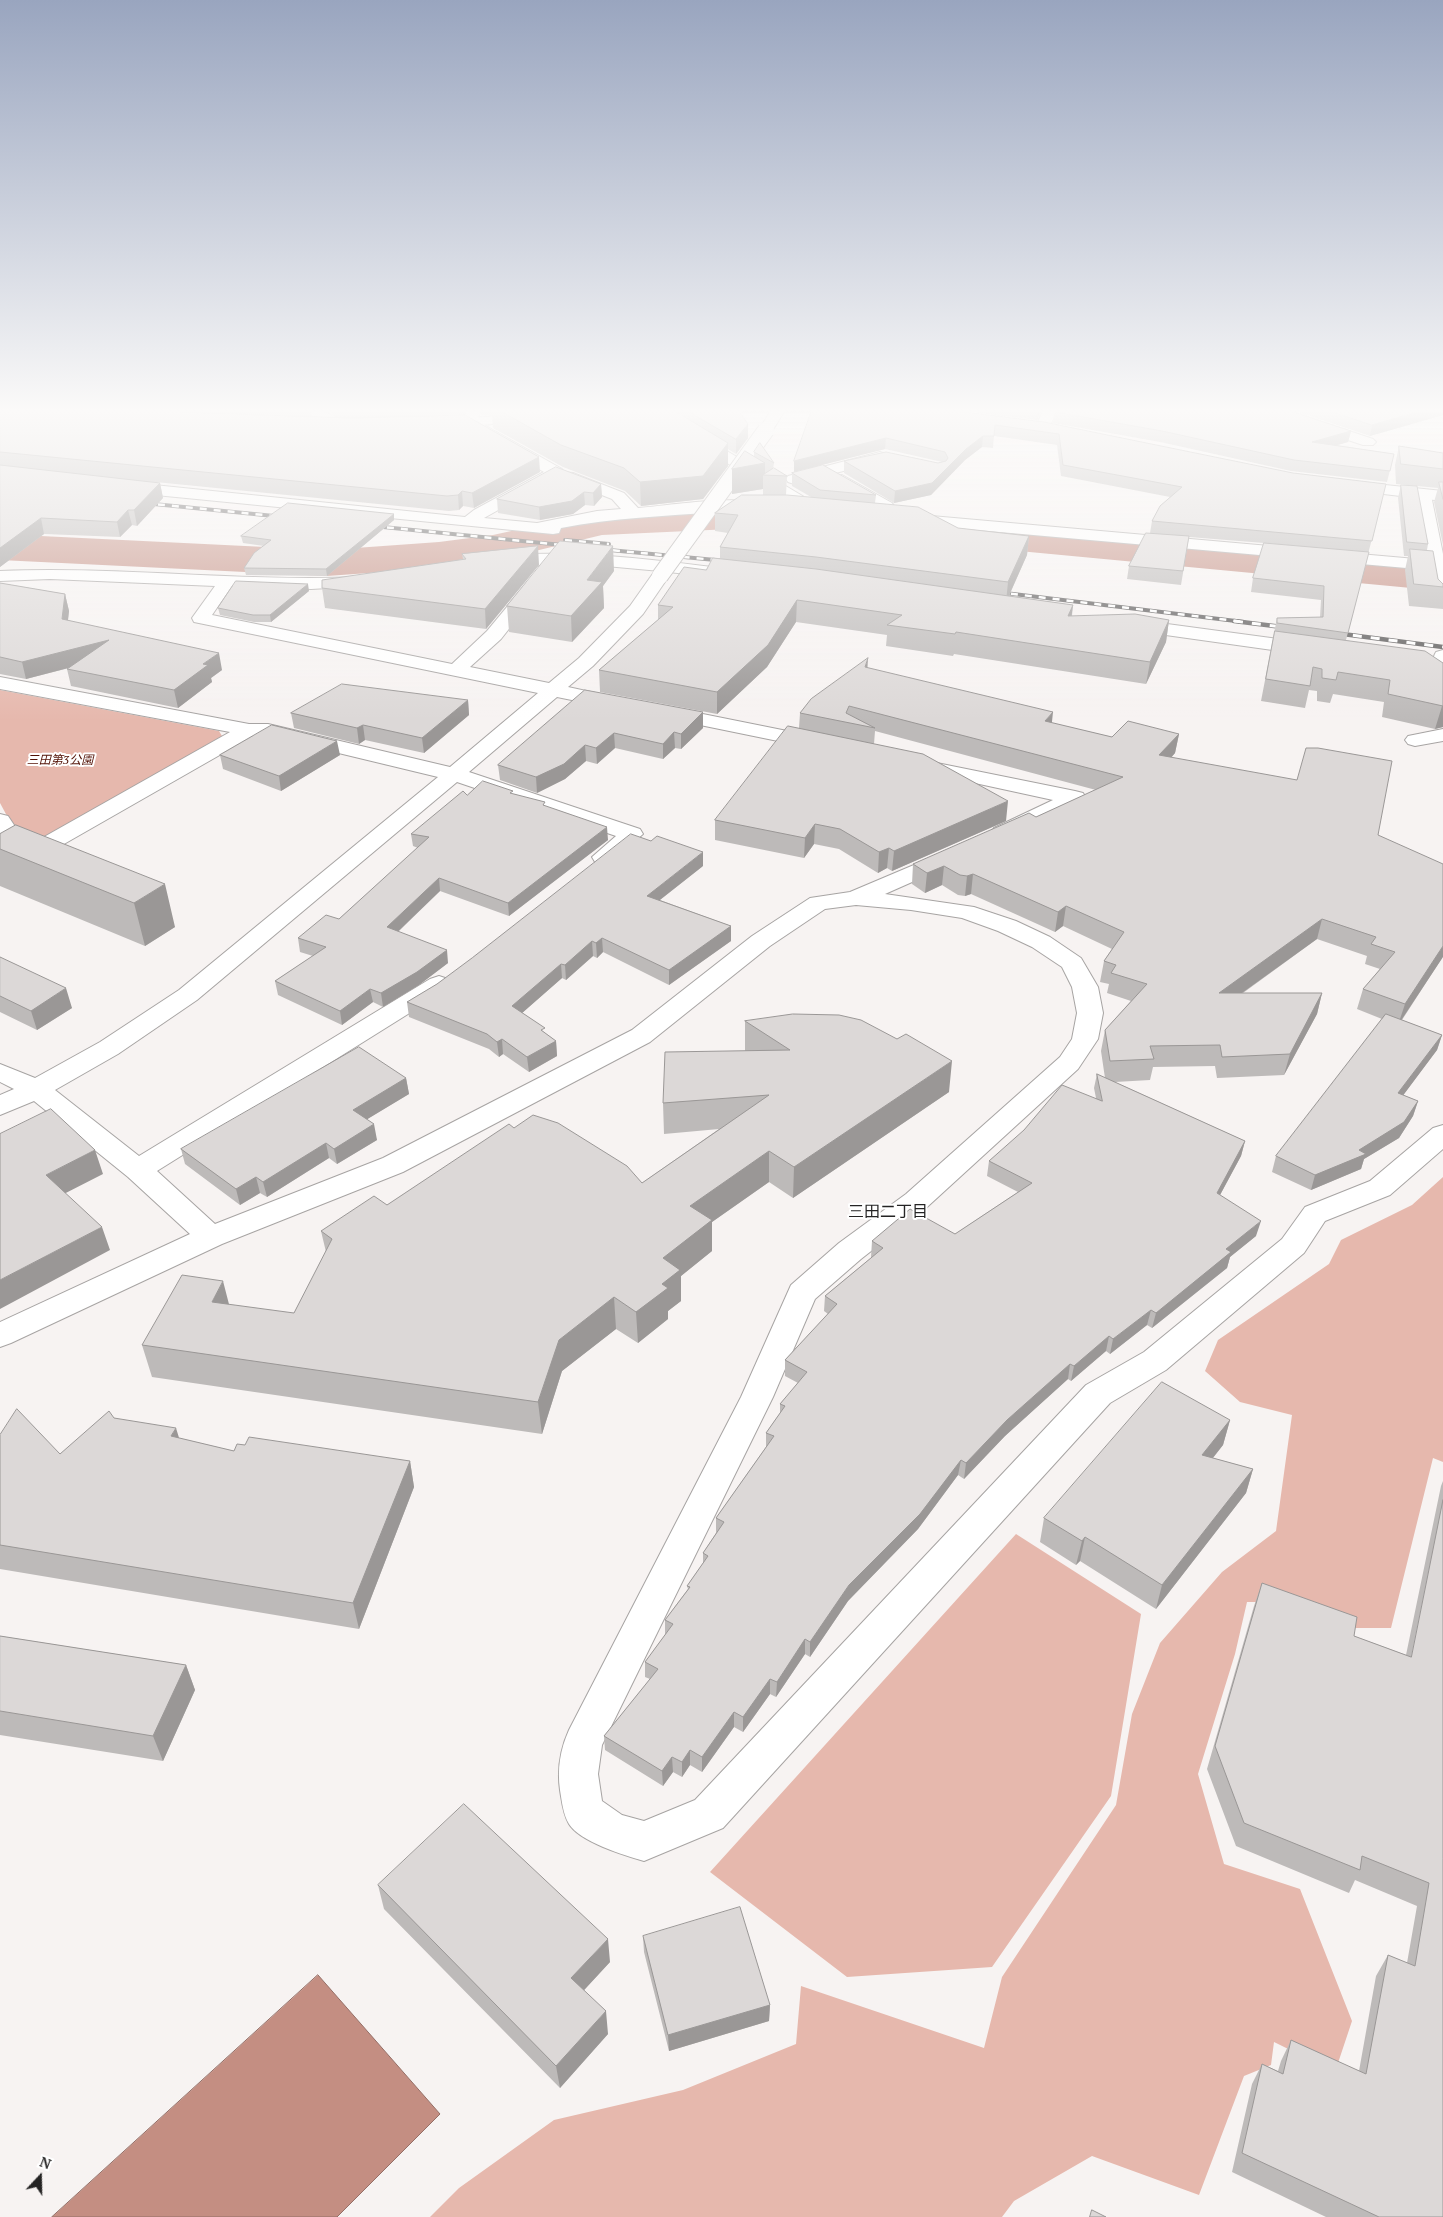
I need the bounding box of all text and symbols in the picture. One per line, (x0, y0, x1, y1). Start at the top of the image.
park label: 三田第3公園 (27, 754, 93, 768)
district label: 三田二丁目 (848, 1202, 928, 1222)
north arrow (15, 2152, 65, 2202)
text: N (37, 2152, 54, 2173)

